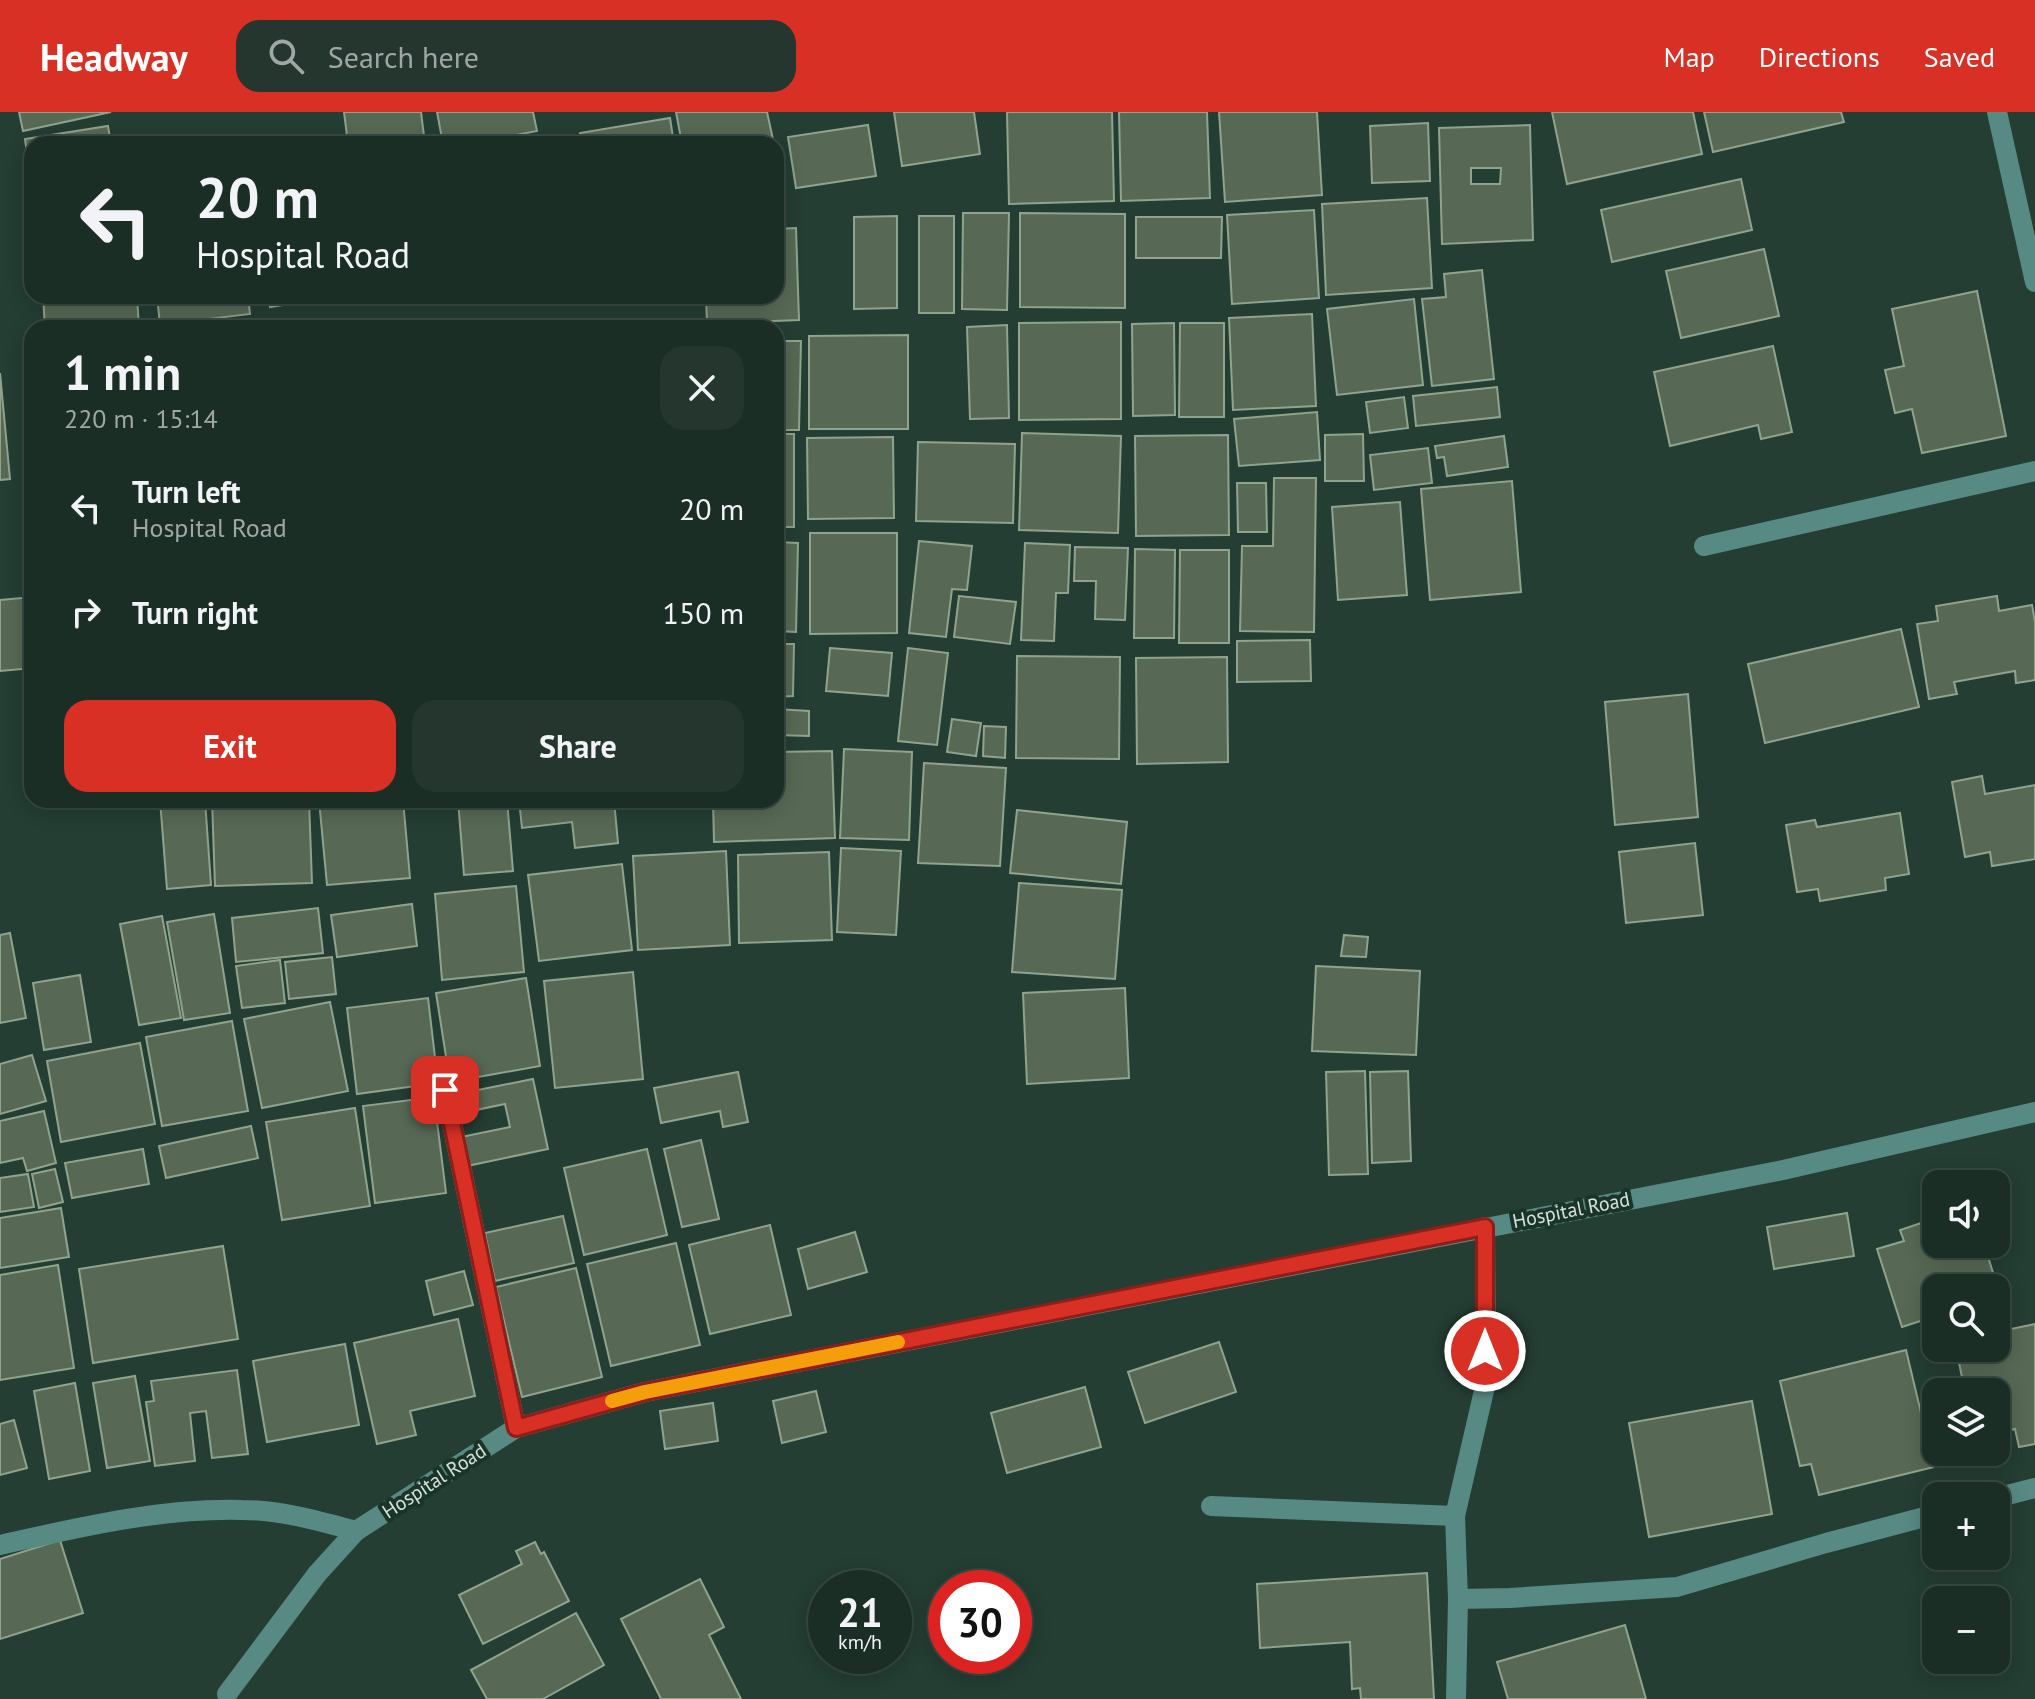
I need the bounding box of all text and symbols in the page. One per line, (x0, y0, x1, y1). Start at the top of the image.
search box (236, 20, 796, 92)
text: Headway (40, 32, 188, 81)
icon: search (264, 34, 308, 78)
text: Search here (328, 37, 479, 76)
text: Map (1664, 38, 1715, 75)
text: Directions (1759, 38, 1880, 75)
text: Saved (1924, 38, 1995, 75)
text: 20 m (196, 161, 319, 233)
icon: left (64, 168, 168, 272)
text: Hospital Road (196, 231, 410, 278)
text: 1 min (64, 341, 181, 403)
button: close (660, 346, 744, 430)
text: 220 m · 15:14 (64, 402, 218, 435)
text: Turn left (132, 472, 240, 511)
icon: left (64, 486, 108, 530)
text: 20 m (679, 489, 744, 528)
text: Hospital Road (132, 511, 287, 544)
icon: right (64, 590, 108, 634)
text: Turn right (132, 593, 258, 632)
text: 150 m (663, 593, 744, 632)
button: Exit (64, 700, 396, 792)
button: Share (412, 700, 744, 792)
pin (411, 1056, 479, 1124)
icon: arrive (423, 1068, 467, 1112)
map controls (1922, 1170, 2010, 1674)
button: sound (1922, 1170, 2010, 1258)
street label: Hospital Road (1510, 1186, 1632, 1234)
button: search (1922, 1274, 2010, 1362)
position arrow (1443, 1309, 1527, 1393)
button: layers (1922, 1378, 2010, 1466)
street label: Hospital Road (377, 1438, 491, 1524)
button: + (1922, 1482, 2010, 1570)
speed limit sign: 30 (928, 1570, 1032, 1674)
text: 21 (837, 1586, 883, 1638)
button: − (1922, 1586, 2010, 1674)
text: km/h (838, 1629, 882, 1655)

